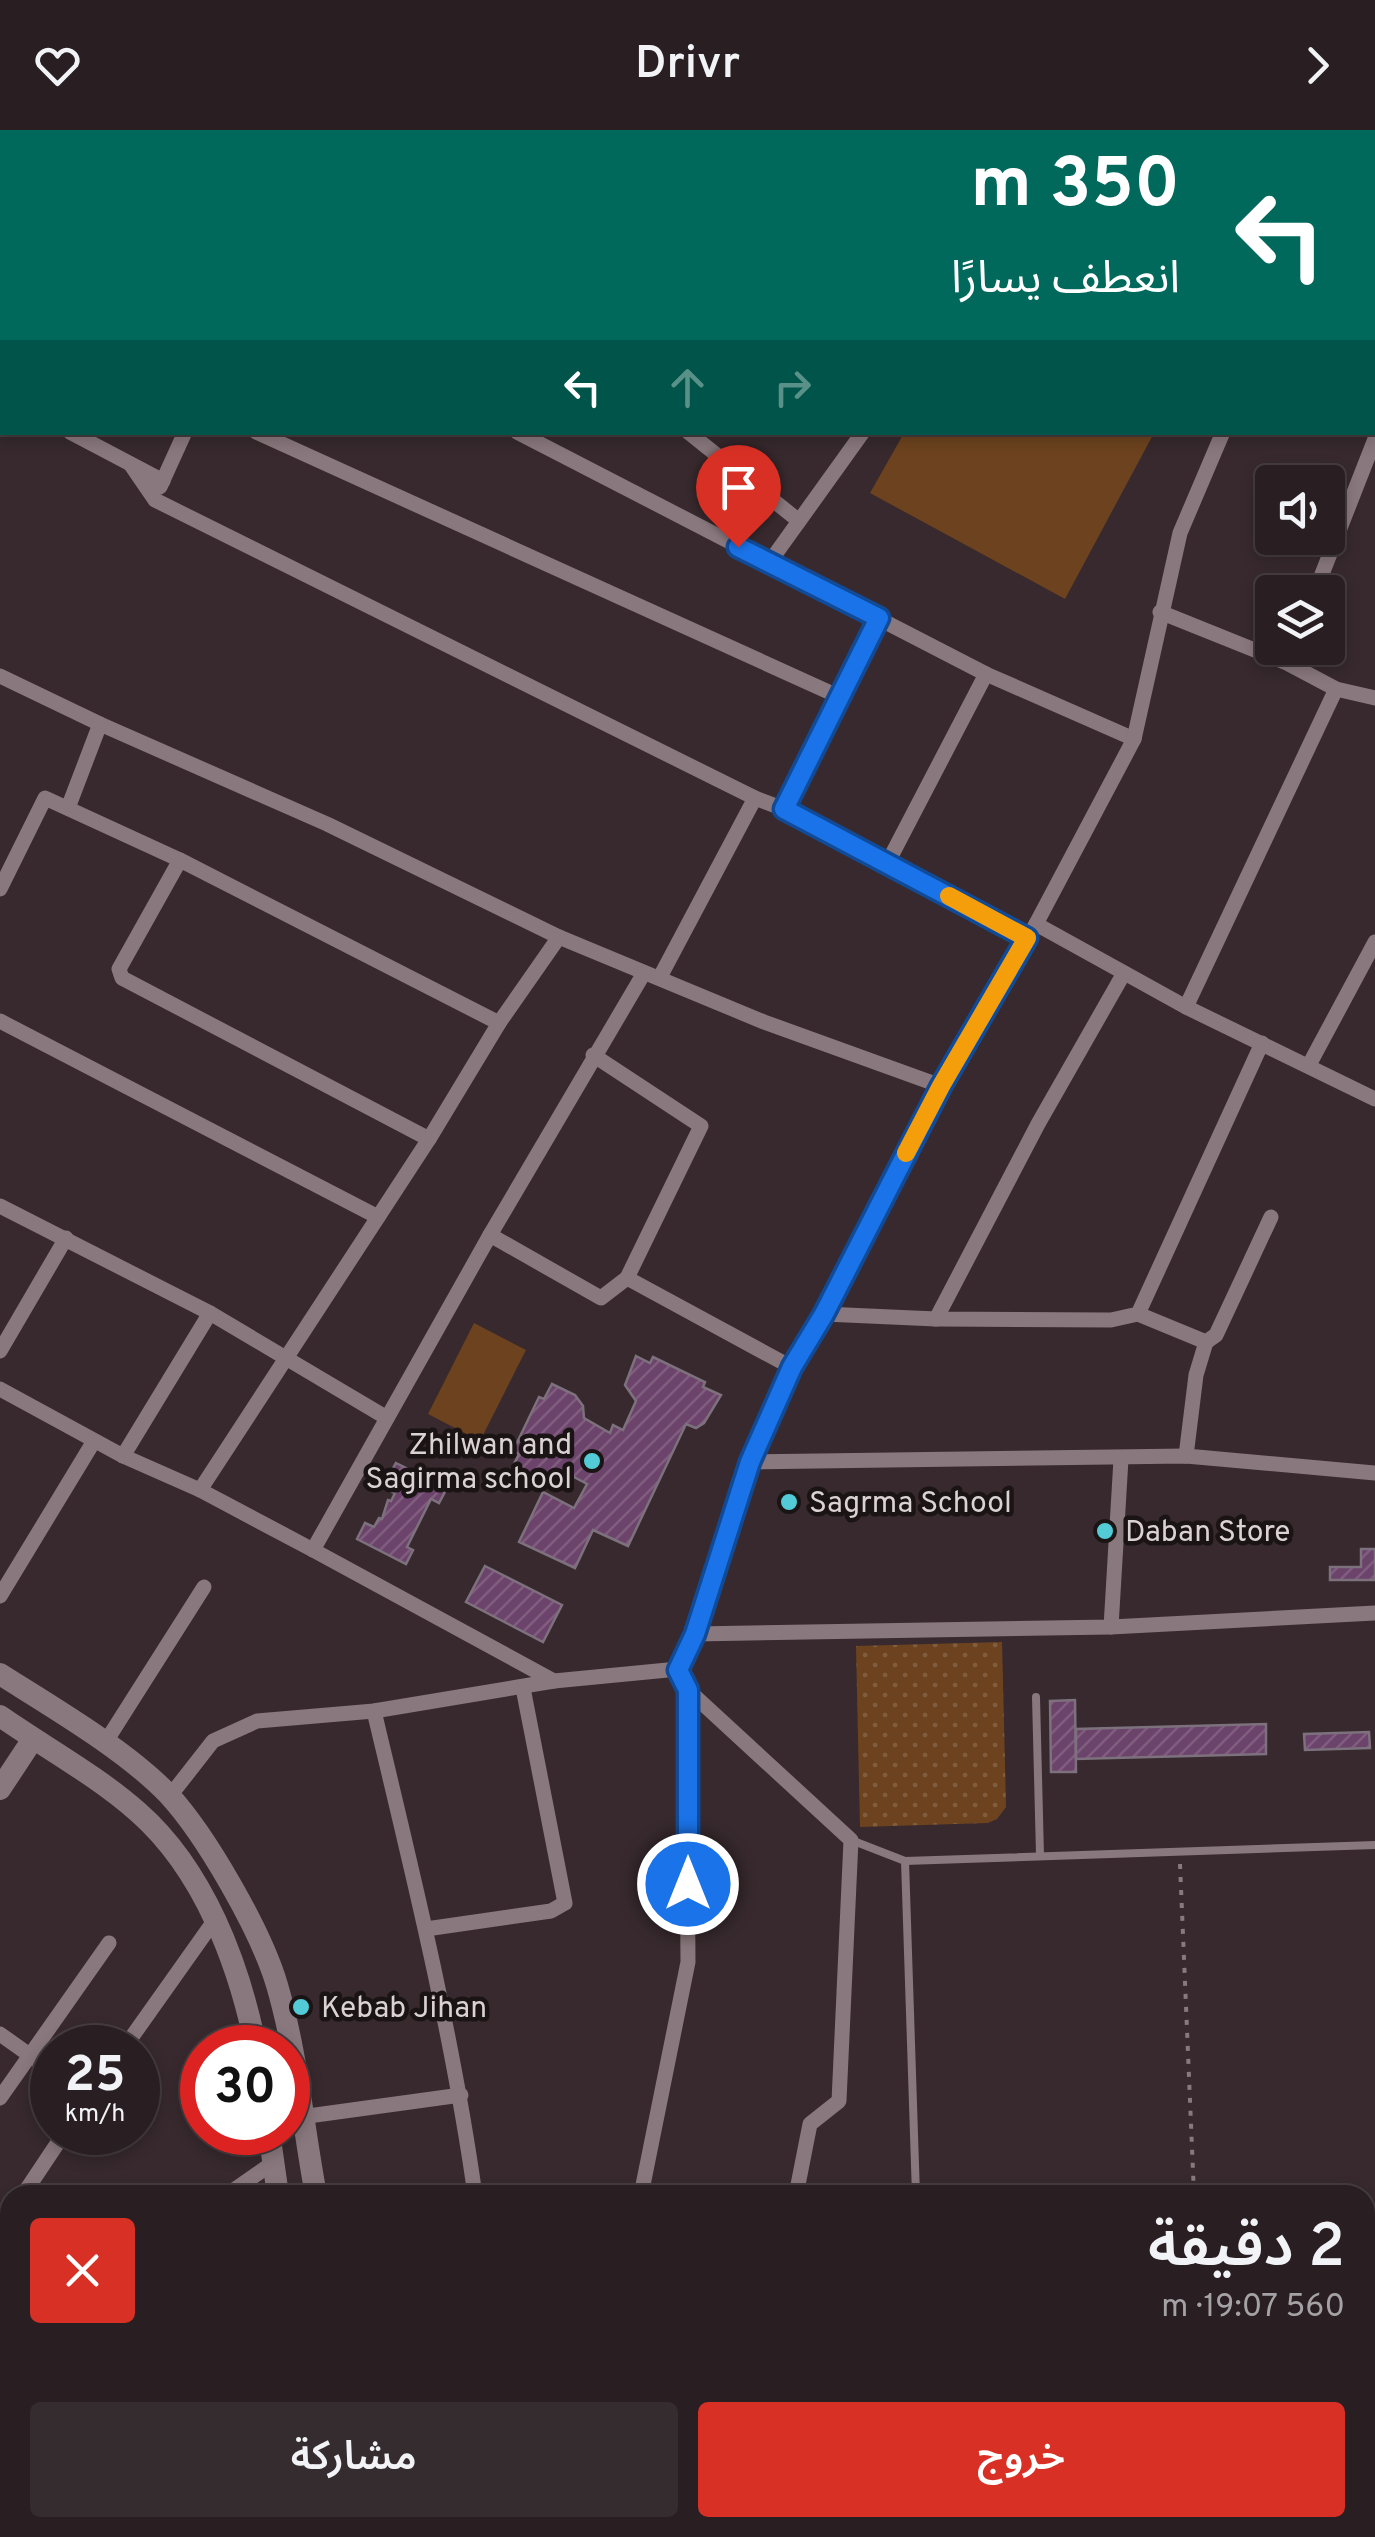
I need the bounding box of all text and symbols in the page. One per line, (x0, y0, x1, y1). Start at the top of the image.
text: Drivr (635, 37, 740, 94)
icon: heart (30, 38, 85, 93)
icon: forward (1290, 38, 1345, 93)
text: 350 m (971, 143, 1180, 232)
icon: left (1215, 170, 1345, 300)
text: انعطف يسارًا (951, 252, 1180, 309)
icon: left (555, 360, 610, 415)
icon: ahead (660, 360, 715, 415)
icon: right (765, 360, 820, 415)
pin (696, 445, 781, 548)
icon: arrive (711, 460, 766, 515)
map controls (1255, 465, 1345, 665)
button: sound (1255, 465, 1345, 555)
button: layers (1255, 575, 1345, 665)
place label: Zhilwan and Sagirma school (365, 1428, 572, 1499)
marker: Zhilwan and Sagirma school (581, 1450, 603, 1472)
place label: Sagrma School (809, 1486, 1012, 1523)
marker: Sagrma School (778, 1491, 800, 1513)
place label: Daban Store (1125, 1515, 1290, 1552)
marker: Daban Store (1094, 1520, 1116, 1542)
position arrow (636, 1832, 740, 1936)
place label: Kebab Jihan (321, 1991, 487, 2028)
marker: Kebab Jihan (290, 1996, 312, 2018)
speed limit sign: 30 (180, 2025, 310, 2155)
text: 25 (64, 2046, 126, 2109)
text: km/h (65, 2099, 125, 2131)
text: 2 دقيقة (1148, 2212, 1345, 2288)
button: close (30, 2218, 135, 2323)
text: 560 m · 19:07 (1161, 2288, 1345, 2328)
button: مشاركة (30, 2402, 678, 2517)
button: خروج (698, 2402, 1345, 2517)

